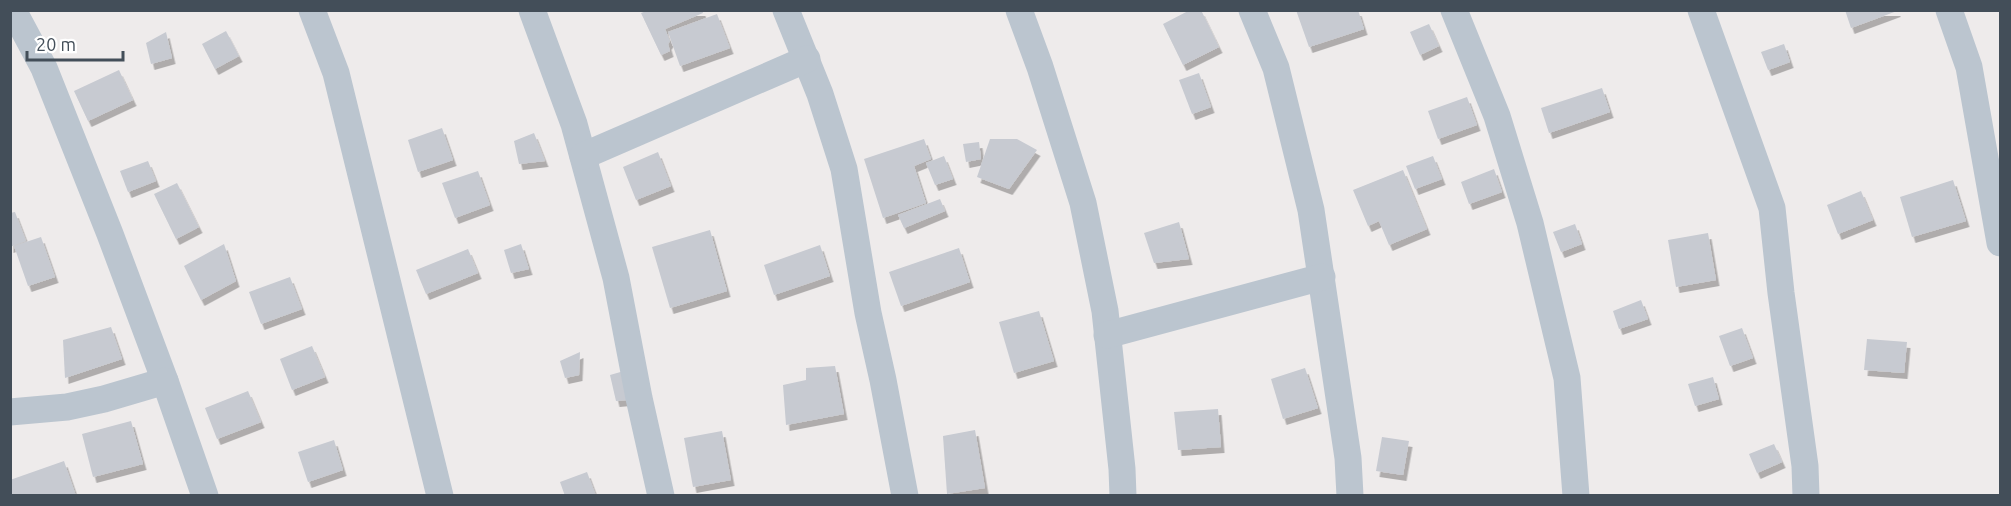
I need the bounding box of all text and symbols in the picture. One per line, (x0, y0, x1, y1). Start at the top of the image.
scale bar (27, 24, 123, 62)
text: 20 m (36, 34, 76, 54)

